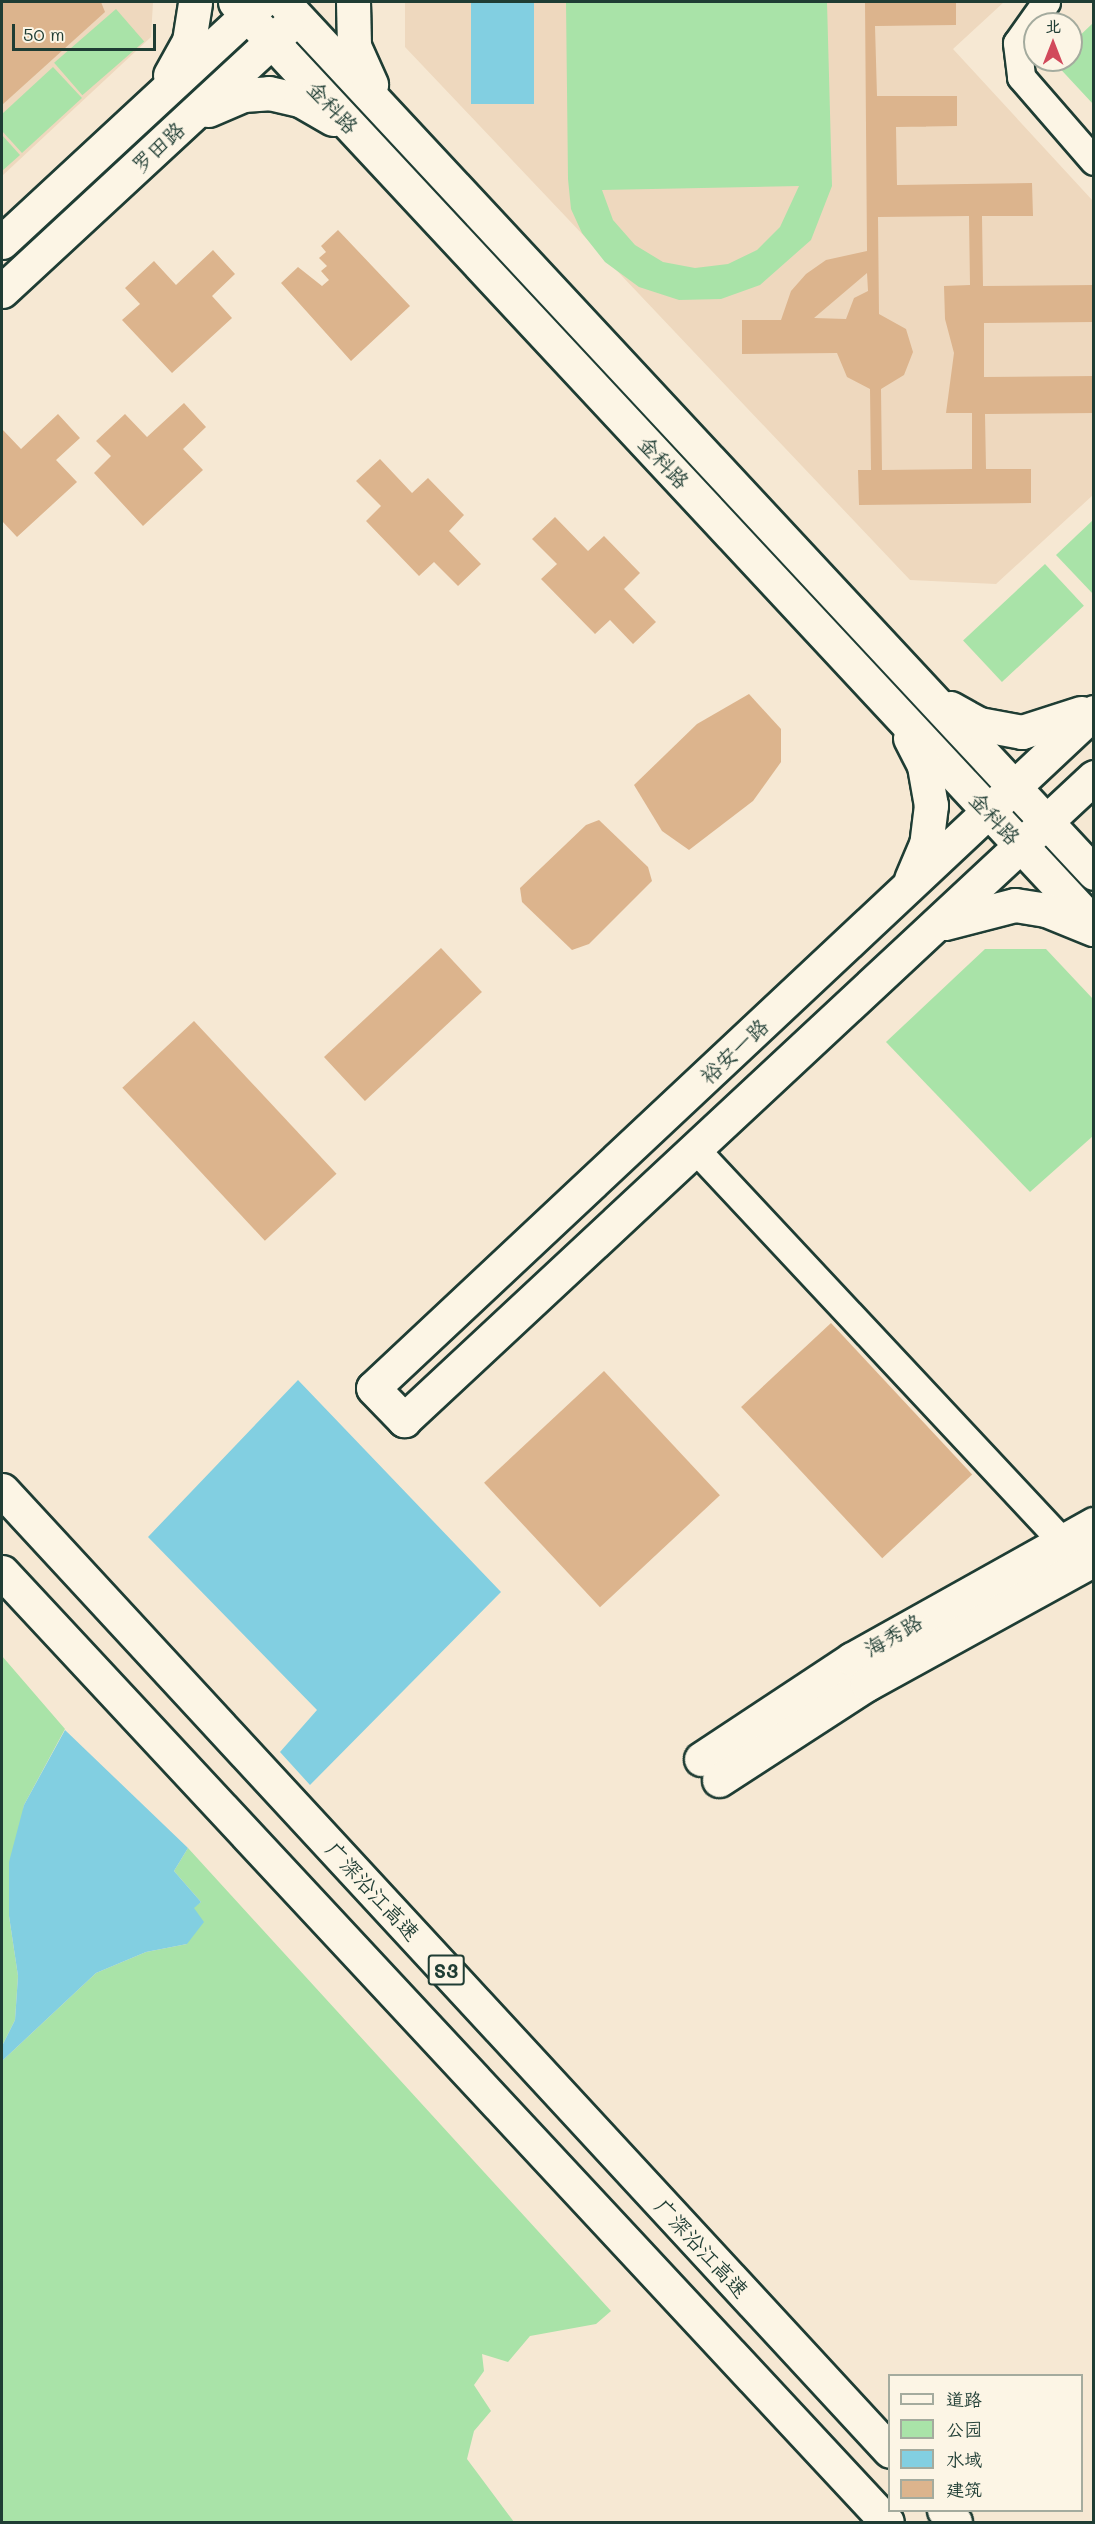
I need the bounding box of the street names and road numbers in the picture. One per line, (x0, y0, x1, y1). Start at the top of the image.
street label: 金科路 (302, 75, 364, 139)
street label: 罗田路 (126, 116, 190, 178)
street label: 金科路 (633, 430, 695, 494)
street label: 金科路 (964, 786, 1026, 850)
street label: 裕安一路 (695, 1013, 773, 1089)
street label: 海秀路 (859, 1608, 927, 1662)
street label: 广深沿江高速 (321, 1836, 425, 1946)
road number: S3 (426, 1953, 466, 1987)
street label: 广深沿江高速 (650, 2193, 754, 2303)

